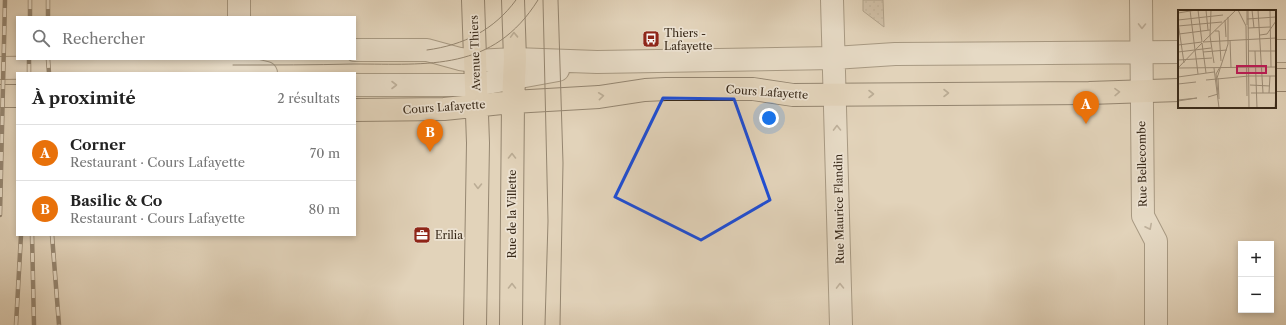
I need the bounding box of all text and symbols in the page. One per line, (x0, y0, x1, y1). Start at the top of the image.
inset map (1178, 10, 1276, 108)
street label: Avenue Thiers (467, 15, 483, 92)
search box (16, 16, 356, 60)
one-way arrow (1138, 23, 1146, 29)
place label: Thiers - Lafayette (664, 26, 712, 53)
icon: search (30, 27, 52, 49)
text: Rechercher (62, 29, 145, 48)
bus stop icon: Thiers - Lafayette (641, 29, 661, 49)
one-way arrow (509, 32, 518, 38)
one-way arrow (391, 81, 397, 89)
street label: Cours Lafayette (725, 82, 809, 102)
text: À proximité (32, 88, 136, 108)
one-way arrow (1114, 88, 1120, 96)
one-way arrow (943, 89, 949, 97)
text: 2 résultats (277, 90, 340, 106)
one-way arrow (868, 90, 874, 98)
pin: A (1073, 91, 1099, 124)
one-way arrow (598, 92, 604, 101)
street label: Cours Lafayette (402, 97, 486, 117)
your location (759, 108, 779, 128)
pin: B (417, 119, 443, 152)
street label: Rue Bellecombe (1134, 121, 1150, 207)
one-way arrow (833, 125, 841, 131)
text: Corner (70, 135, 126, 154)
text: A (40, 145, 50, 161)
text: 70 m (310, 145, 340, 161)
one-way arrow (508, 153, 516, 159)
text: Restaurant · Cours Lafayette (70, 154, 245, 170)
street label: Rue Maurice Flandin (831, 154, 847, 264)
street label: Rue de la Villette (505, 169, 519, 259)
one-way arrow (473, 183, 482, 189)
text: Basilic & Co (70, 191, 162, 210)
text: B (40, 201, 50, 217)
text: 80 m (308, 201, 340, 217)
text: Restaurant · Cours Lafayette (70, 210, 245, 226)
one-way arrow (1144, 223, 1152, 231)
office icon: Erilia (412, 225, 432, 245)
place label: Erilia (435, 228, 463, 242)
map controls (1238, 241, 1274, 313)
button: + (1238, 241, 1274, 277)
button: − (1238, 277, 1274, 313)
one-way arrow (508, 283, 516, 289)
one-way arrow (836, 283, 844, 289)

